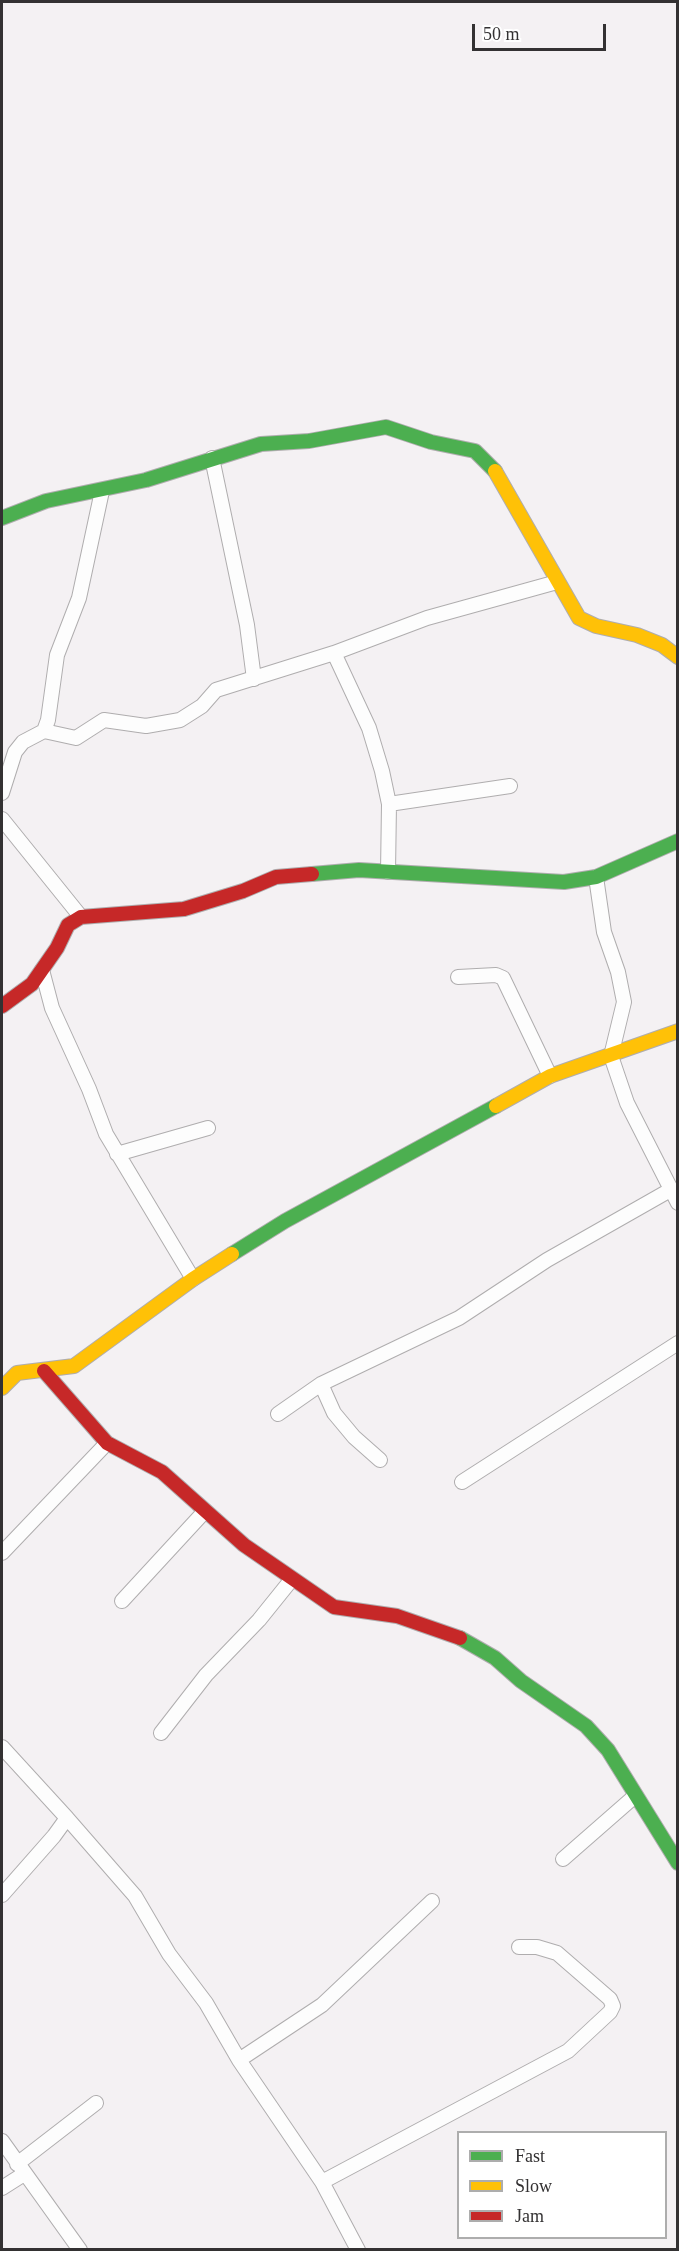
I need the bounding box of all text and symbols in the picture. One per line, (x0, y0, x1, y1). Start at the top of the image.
scale bar (475, 12, 608, 50)
text: 50 m (483, 24, 520, 44)
legend (457, 2131, 667, 2239)
text: Fast (515, 2146, 545, 2166)
text: Slow (515, 2176, 552, 2196)
text: Jam (515, 2206, 544, 2226)

